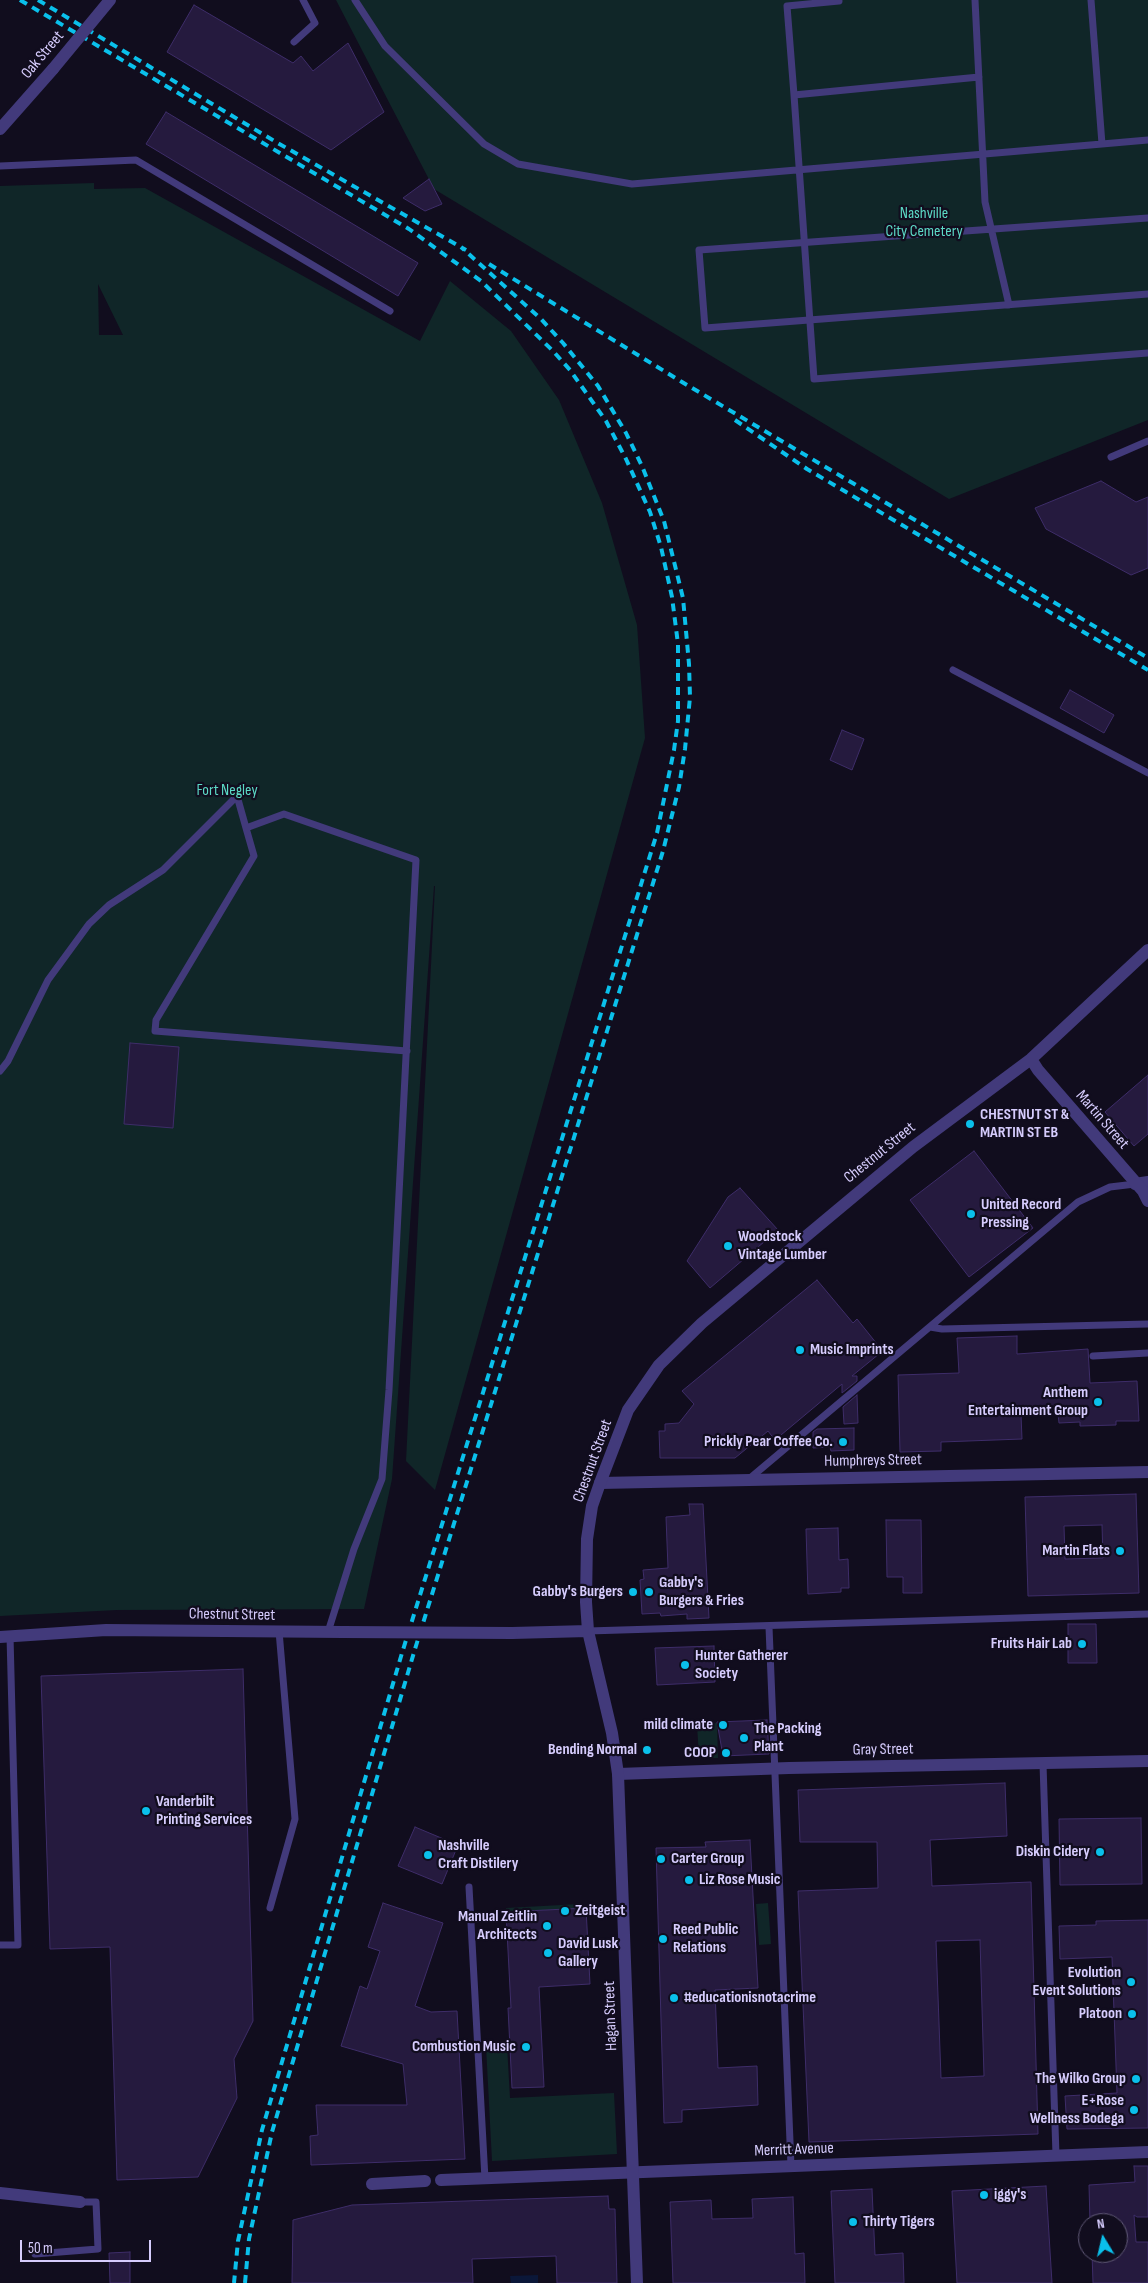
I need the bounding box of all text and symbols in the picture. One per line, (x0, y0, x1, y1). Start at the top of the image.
street label: Oak Street (18, 27, 68, 83)
park label: Nashville City Cemetery (885, 204, 963, 242)
park label: Fort Negley (196, 781, 258, 801)
street label: Martin Street (1071, 1087, 1133, 1153)
place label: CHESTNUT ST & MARTIN ST EB (980, 1105, 1069, 1143)
street label: Chestnut Street (840, 1118, 920, 1188)
marker: CHESTNUT ST & MARTIN ST EB (964, 1118, 976, 1130)
place label: United Record Pressing (981, 1195, 1061, 1233)
marker: United Record Pressing (965, 1208, 977, 1220)
place label: Woodstock Vintage Lumber (738, 1227, 827, 1265)
marker: Woodstock Vintage Lumber (722, 1240, 734, 1252)
place label: Music Imprints (810, 1340, 894, 1360)
marker: Music Imprints (794, 1344, 806, 1356)
place label: Anthem Entertainment Group (968, 1383, 1088, 1421)
marker: Anthem Entertainment Group (1092, 1396, 1104, 1408)
street label: Chestnut Street (569, 1417, 617, 1505)
place label: Prickly Pear Coffee Co. (704, 1432, 833, 1452)
marker: Prickly Pear Coffee Co. (837, 1436, 849, 1448)
street label: Humphreys Street (824, 1451, 922, 1471)
place label: Martin Flats (1042, 1541, 1110, 1561)
marker: Martin Flats (1114, 1545, 1126, 1557)
place label: Gabby's Burgers & Fries (659, 1573, 744, 1611)
place label: Gabby's Burgers (533, 1582, 623, 1602)
marker: Gabby's Burgers (627, 1586, 639, 1598)
marker: Gabby's Burgers & Fries (643, 1586, 655, 1598)
street label: Chestnut Street (189, 1605, 275, 1625)
place label: Fruits Hair Lab (991, 1634, 1072, 1654)
marker: Fruits Hair Lab (1076, 1638, 1088, 1650)
place label: Hunter Gatherer Society (695, 1646, 788, 1684)
marker: Hunter Gatherer Society (679, 1659, 691, 1671)
place label: mild climate (644, 1715, 713, 1735)
marker: mild climate (717, 1719, 729, 1731)
place label: The Packing Plant (754, 1719, 822, 1757)
marker: The Packing Plant (738, 1732, 750, 1744)
place label: Bending Normal (548, 1740, 637, 1760)
street label: Gray Street (852, 1740, 914, 1760)
place label: COOP (684, 1743, 716, 1763)
marker: Bending Normal (641, 1744, 653, 1756)
marker: COOP (720, 1747, 732, 1759)
place label: Vanderbilt Printing Services (156, 1792, 252, 1830)
marker: Vanderbilt Printing Services (140, 1805, 152, 1817)
place label: Nashville Craft Distilery (438, 1836, 518, 1874)
place label: Diskin Cidery (1016, 1842, 1090, 1862)
marker: Diskin Cidery (1094, 1846, 1106, 1858)
marker: Nashville Craft Distilery (422, 1849, 434, 1861)
place label: Carter Group (671, 1849, 744, 1869)
marker: Carter Group (655, 1853, 667, 1865)
place label: Liz Rose Music (699, 1870, 781, 1890)
marker: Liz Rose Music (683, 1874, 695, 1886)
place label: Zeitgeist (575, 1901, 625, 1921)
marker: Zeitgeist (559, 1905, 571, 1917)
place label: Manual Zeitlin Architects (458, 1907, 537, 1945)
marker: Manual Zeitlin Architects (541, 1920, 553, 1932)
place label: Reed Public Relations (673, 1920, 738, 1958)
marker: Reed Public Relations (657, 1933, 669, 1945)
place label: David Lusk Gallery (558, 1934, 618, 1972)
marker: David Lusk Gallery (542, 1947, 554, 1959)
place label: Evolution Event Solutions (1032, 1963, 1121, 2001)
marker: Evolution Event Solutions (1125, 1976, 1137, 1988)
street label: Hagan Street (600, 1981, 622, 2051)
place label: #educationisnotacrime (684, 1988, 816, 2008)
marker: #educationisnotacrime (668, 1992, 680, 2004)
place label: Platoon (1079, 2004, 1122, 2024)
marker: Platoon (1126, 2008, 1138, 2020)
place label: Combustion Music (412, 2037, 516, 2057)
marker: Combustion Music (520, 2041, 532, 2053)
place label: The Wilko Group (1035, 2069, 1126, 2089)
marker: The Wilko Group (1130, 2073, 1142, 2085)
place label: E+Rose Wellness Bodega (1030, 2091, 1124, 2129)
marker: E+Rose Wellness Bodega (1128, 2104, 1140, 2116)
street label: Merritt Avenue (754, 2139, 834, 2161)
place label: iggy's (994, 2185, 1026, 2205)
marker: iggy's (978, 2189, 990, 2201)
place label: Thirty Tigers (863, 2212, 935, 2232)
north arrow (1078, 2213, 1128, 2263)
text: N (1096, 2215, 1106, 2233)
marker: Thirty Tigers (847, 2216, 859, 2228)
scale bar (22, 2230, 154, 2262)
text: 50 m (28, 2239, 53, 2258)

